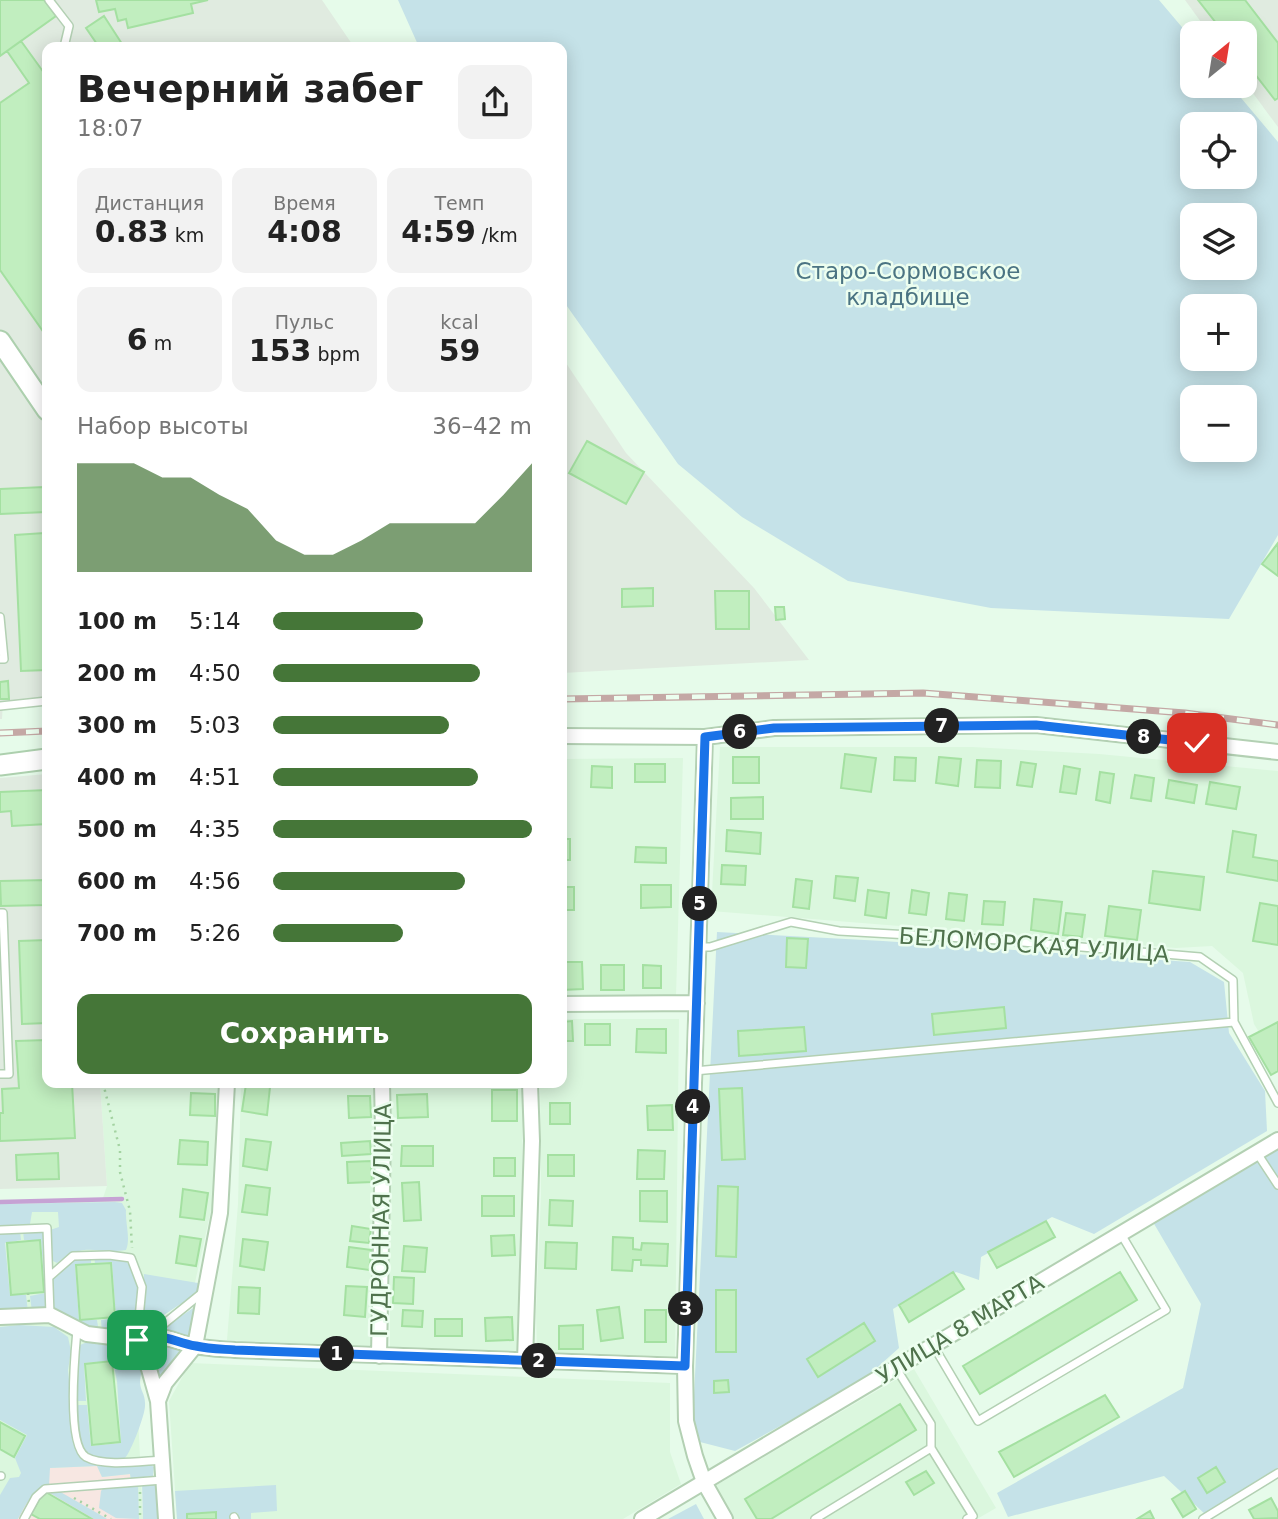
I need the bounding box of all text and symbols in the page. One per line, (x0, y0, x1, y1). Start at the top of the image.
north arrow (1180, 21, 1256, 98)
map controls (1180, 21, 1257, 462)
button: share (458, 65, 532, 139)
text: Вечерний забег (77, 67, 423, 111)
button: locate (1180, 112, 1257, 189)
text: 18:07 (77, 115, 143, 141)
text: Дистанция (95, 192, 204, 214)
text: Время (273, 192, 336, 214)
text: Темп (434, 192, 485, 214)
button: layers (1180, 203, 1257, 280)
text: 0.83 (95, 214, 169, 249)
text: 4:08 (267, 214, 342, 249)
text: 4:59 (401, 214, 476, 249)
text: km (169, 224, 204, 246)
text: /km (476, 224, 518, 246)
park label: Старо-Сормовское кладбище (796, 258, 1021, 310)
button: + (1180, 294, 1257, 371)
text: Пульс (275, 311, 334, 333)
text: kcal (440, 311, 479, 333)
text: 6 (127, 322, 148, 357)
text: m (148, 332, 172, 354)
text: 153 (249, 333, 311, 368)
text: 59 (439, 333, 480, 368)
text: bpm (311, 343, 360, 365)
button: − (1180, 385, 1257, 462)
text: Набор высоты (77, 413, 249, 439)
text: 36–42 m (432, 413, 532, 439)
text: 100 m (77, 608, 157, 634)
text: 5:14 (189, 608, 241, 634)
text: 200 m (77, 660, 157, 686)
text: 4:50 (189, 660, 241, 686)
pin: 7 (925, 708, 960, 744)
text: 300 m (77, 712, 157, 738)
text: 5:03 (189, 712, 241, 738)
pin (1167, 713, 1227, 773)
pin: 6 (722, 714, 758, 750)
text: 7 (935, 714, 948, 736)
text: 6 (733, 720, 746, 742)
pin: 8 (1126, 720, 1162, 754)
icon: check (1178, 724, 1216, 762)
text: 8 (1137, 725, 1150, 747)
text: 400 m (77, 764, 157, 790)
text: 4:51 (189, 764, 241, 790)
text: 500 m (77, 816, 157, 842)
text: 4:35 (189, 816, 241, 842)
text: 600 m (77, 868, 157, 894)
text: 4:56 (189, 868, 241, 894)
pin: 5 (682, 886, 718, 922)
text: 5 (693, 892, 706, 914)
text: 700 m (77, 920, 157, 946)
text: 5:26 (189, 920, 241, 946)
street label: БЕЛОМОРСКАЯ УЛИЦА (898, 923, 1170, 967)
button: Сохранить (77, 994, 532, 1074)
pin: 4 (676, 1090, 710, 1124)
text: 4 (686, 1095, 699, 1117)
street label: ГУДРОННАЯ УЛИЦА (366, 1103, 396, 1337)
street label: УЛИЦА 8 МАРТА (872, 1269, 1049, 1389)
pin: 3 (668, 1292, 704, 1326)
text: 3 (679, 1297, 692, 1319)
pin (107, 1310, 167, 1370)
icon: arrive (118, 1321, 156, 1359)
pin: 1 (320, 1336, 354, 1372)
text: 1 (330, 1342, 343, 1364)
pin: 2 (522, 1344, 556, 1378)
text: 2 (532, 1349, 545, 1371)

